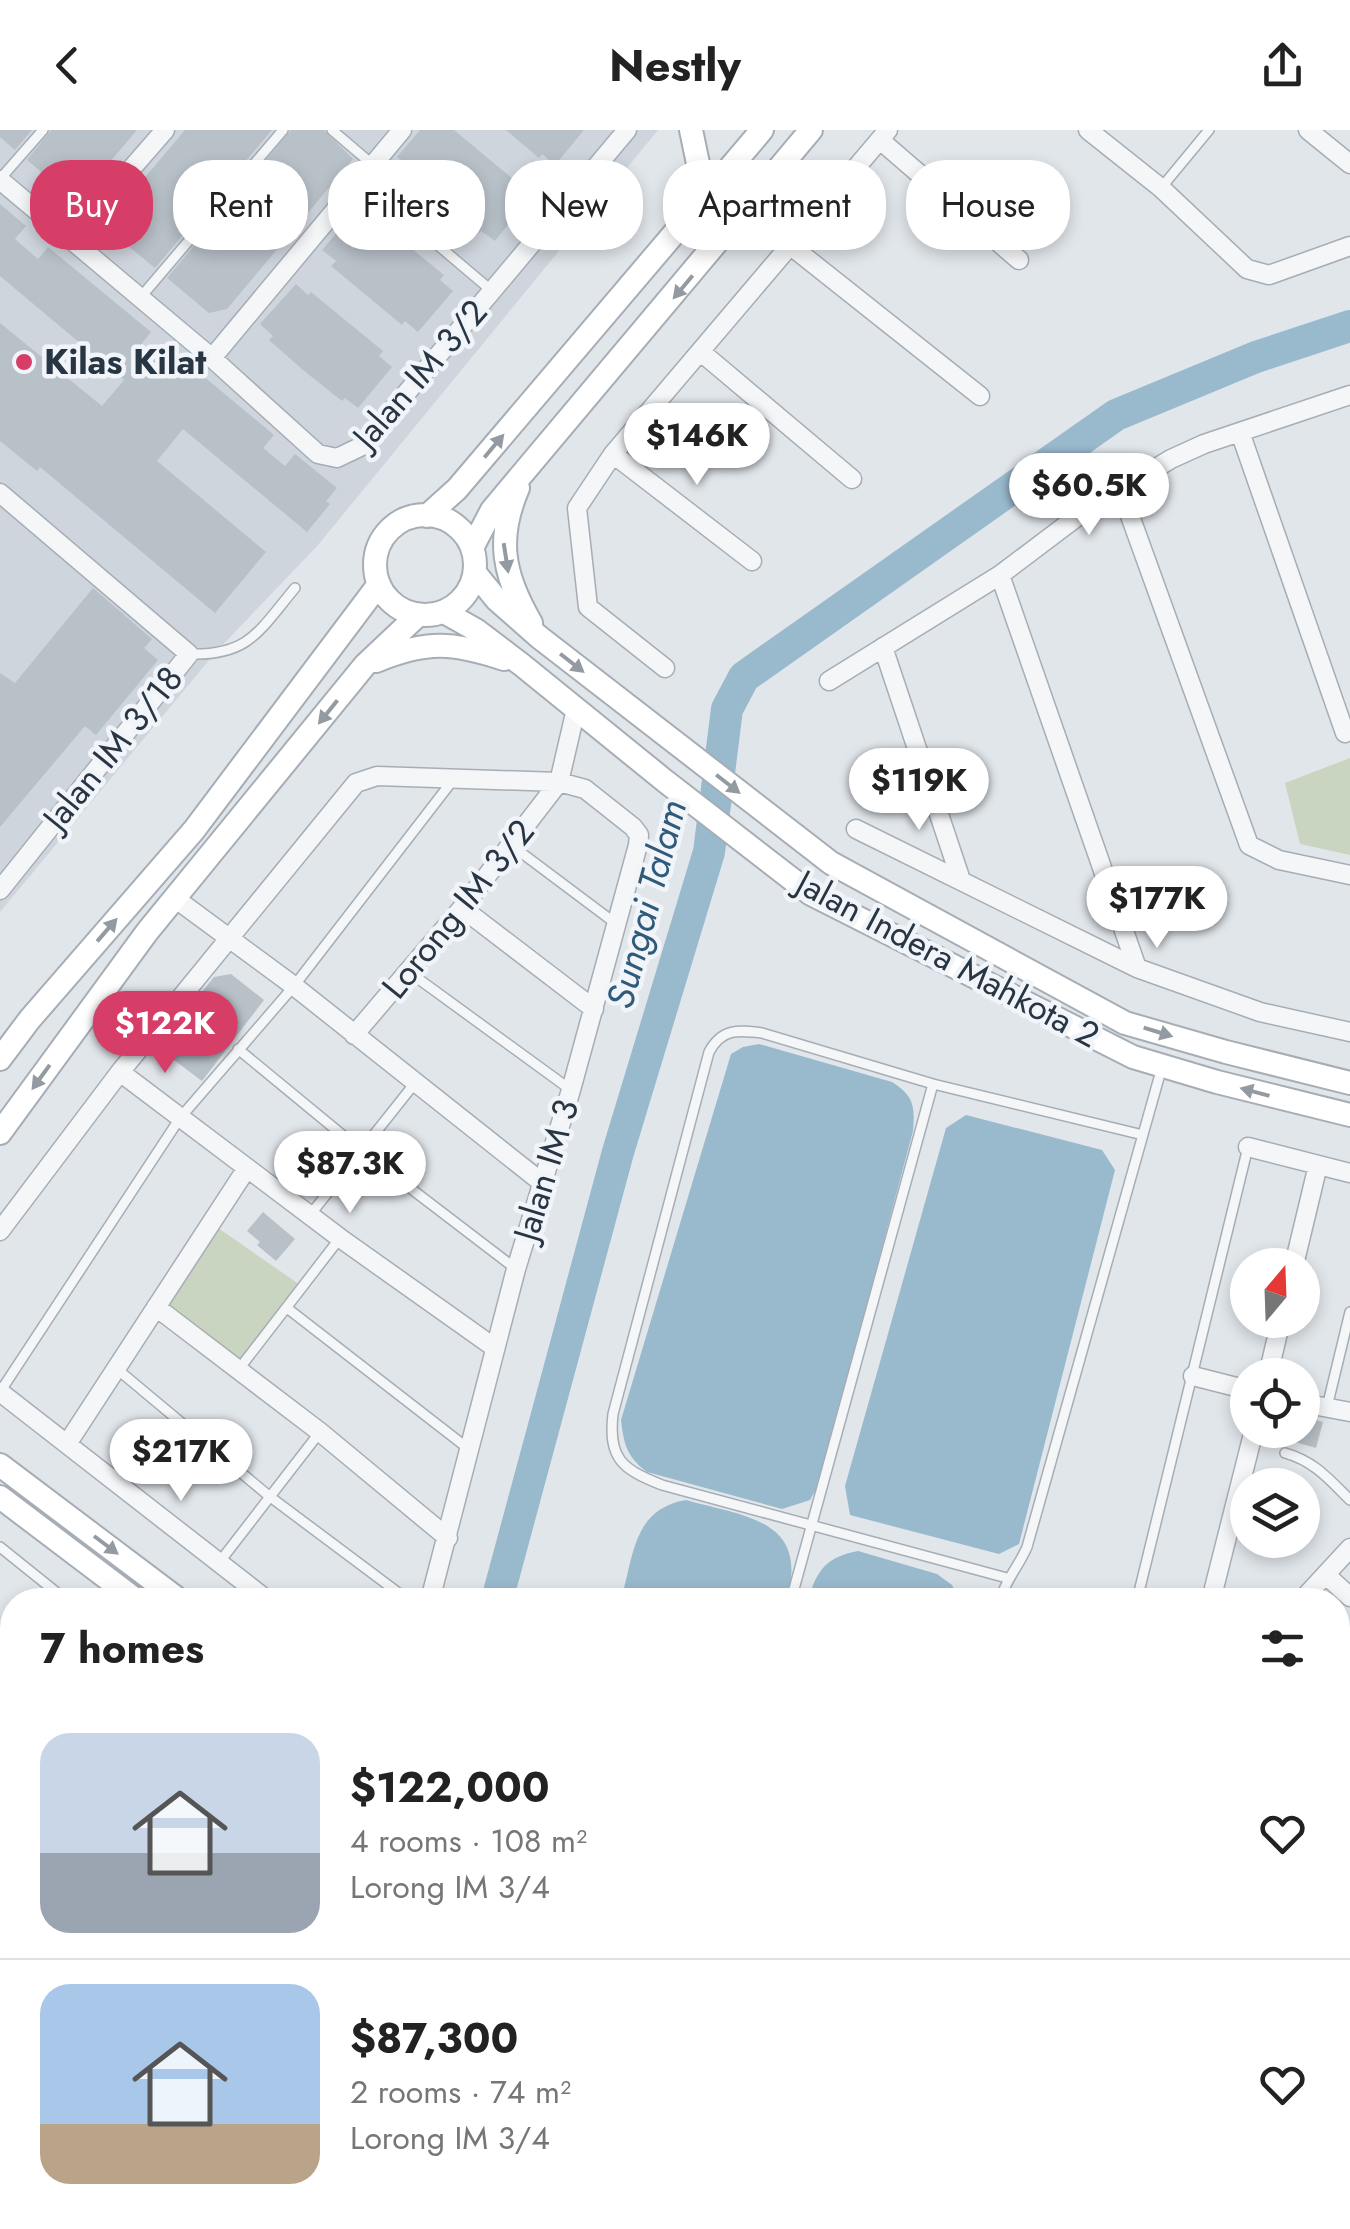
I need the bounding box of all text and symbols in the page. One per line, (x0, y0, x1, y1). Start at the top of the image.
text: Nestly (609, 33, 741, 98)
icon: back (40, 38, 95, 93)
icon: share (1255, 38, 1310, 93)
chip: Buy (30, 160, 153, 250)
chip: Rent (173, 160, 308, 250)
chip: Filters (328, 160, 485, 250)
chip: New (505, 160, 643, 250)
chip: Apartment (663, 160, 886, 250)
chip: House (906, 160, 1070, 250)
one-way arrow (672, 274, 694, 299)
street label: Jalan IM 3/2 (338, 289, 499, 462)
place label: Kilas Kilat (44, 337, 206, 387)
marker: Kilas Kilat (13, 351, 35, 373)
pin: $146K (627, 403, 767, 488)
text: $146K (646, 412, 748, 458)
one-way arrow (483, 433, 505, 458)
pin: $60.5K (1008, 453, 1170, 538)
text: $60.5K (1031, 462, 1147, 508)
one-way arrow (498, 543, 514, 574)
one-way arrow (559, 652, 585, 673)
street label: Jalan IM 3/18 (29, 655, 195, 844)
one-way arrow (318, 699, 339, 724)
pin: $119K (849, 748, 989, 833)
text: $119K (871, 757, 967, 803)
one-way arrow (715, 773, 741, 793)
water label: Sungai Talam (592, 793, 700, 1015)
street label: Lorong IM 3/2 (370, 808, 546, 1010)
street label: Jalan Indera Mahkota 2 (784, 856, 1108, 1060)
pin: $177K (1087, 866, 1227, 951)
text: $177K (1108, 875, 1206, 921)
one-way arrow (96, 918, 118, 943)
pin: $122K (95, 991, 235, 1076)
text: $122K (115, 1000, 215, 1046)
one-way arrow (1143, 1025, 1174, 1040)
one-way arrow (31, 1064, 51, 1090)
one-way arrow (1239, 1084, 1270, 1100)
street label: Jalan IM 3 (500, 1093, 591, 1251)
pin: $87.3K (269, 1131, 431, 1216)
text: $87.3K (296, 1140, 404, 1186)
north arrow (1230, 1248, 1320, 1338)
map controls (1230, 1248, 1320, 1558)
button: locate (1230, 1358, 1320, 1448)
pin: $217K (111, 1419, 251, 1504)
text: $217K (132, 1428, 230, 1474)
button: layers (1230, 1468, 1320, 1558)
one-way arrow (93, 1534, 119, 1554)
text: 7 homes (40, 1618, 204, 1679)
icon: filters (1255, 1621, 1310, 1676)
text: $122,000 (350, 1757, 550, 1818)
icon: home (120, 1773, 240, 1893)
icon: heart (1255, 1806, 1310, 1861)
text: 4 rooms · 108 m² (350, 1818, 587, 1864)
text: Lorong IM 3/4 (350, 1864, 550, 1910)
text: $87,300 (350, 2008, 518, 2069)
icon: home (120, 2024, 240, 2144)
icon: heart (1255, 2057, 1310, 2112)
text: 2 rooms · 74 m² (350, 2069, 571, 2115)
text: Lorong IM 3/4 (350, 2115, 550, 2161)

